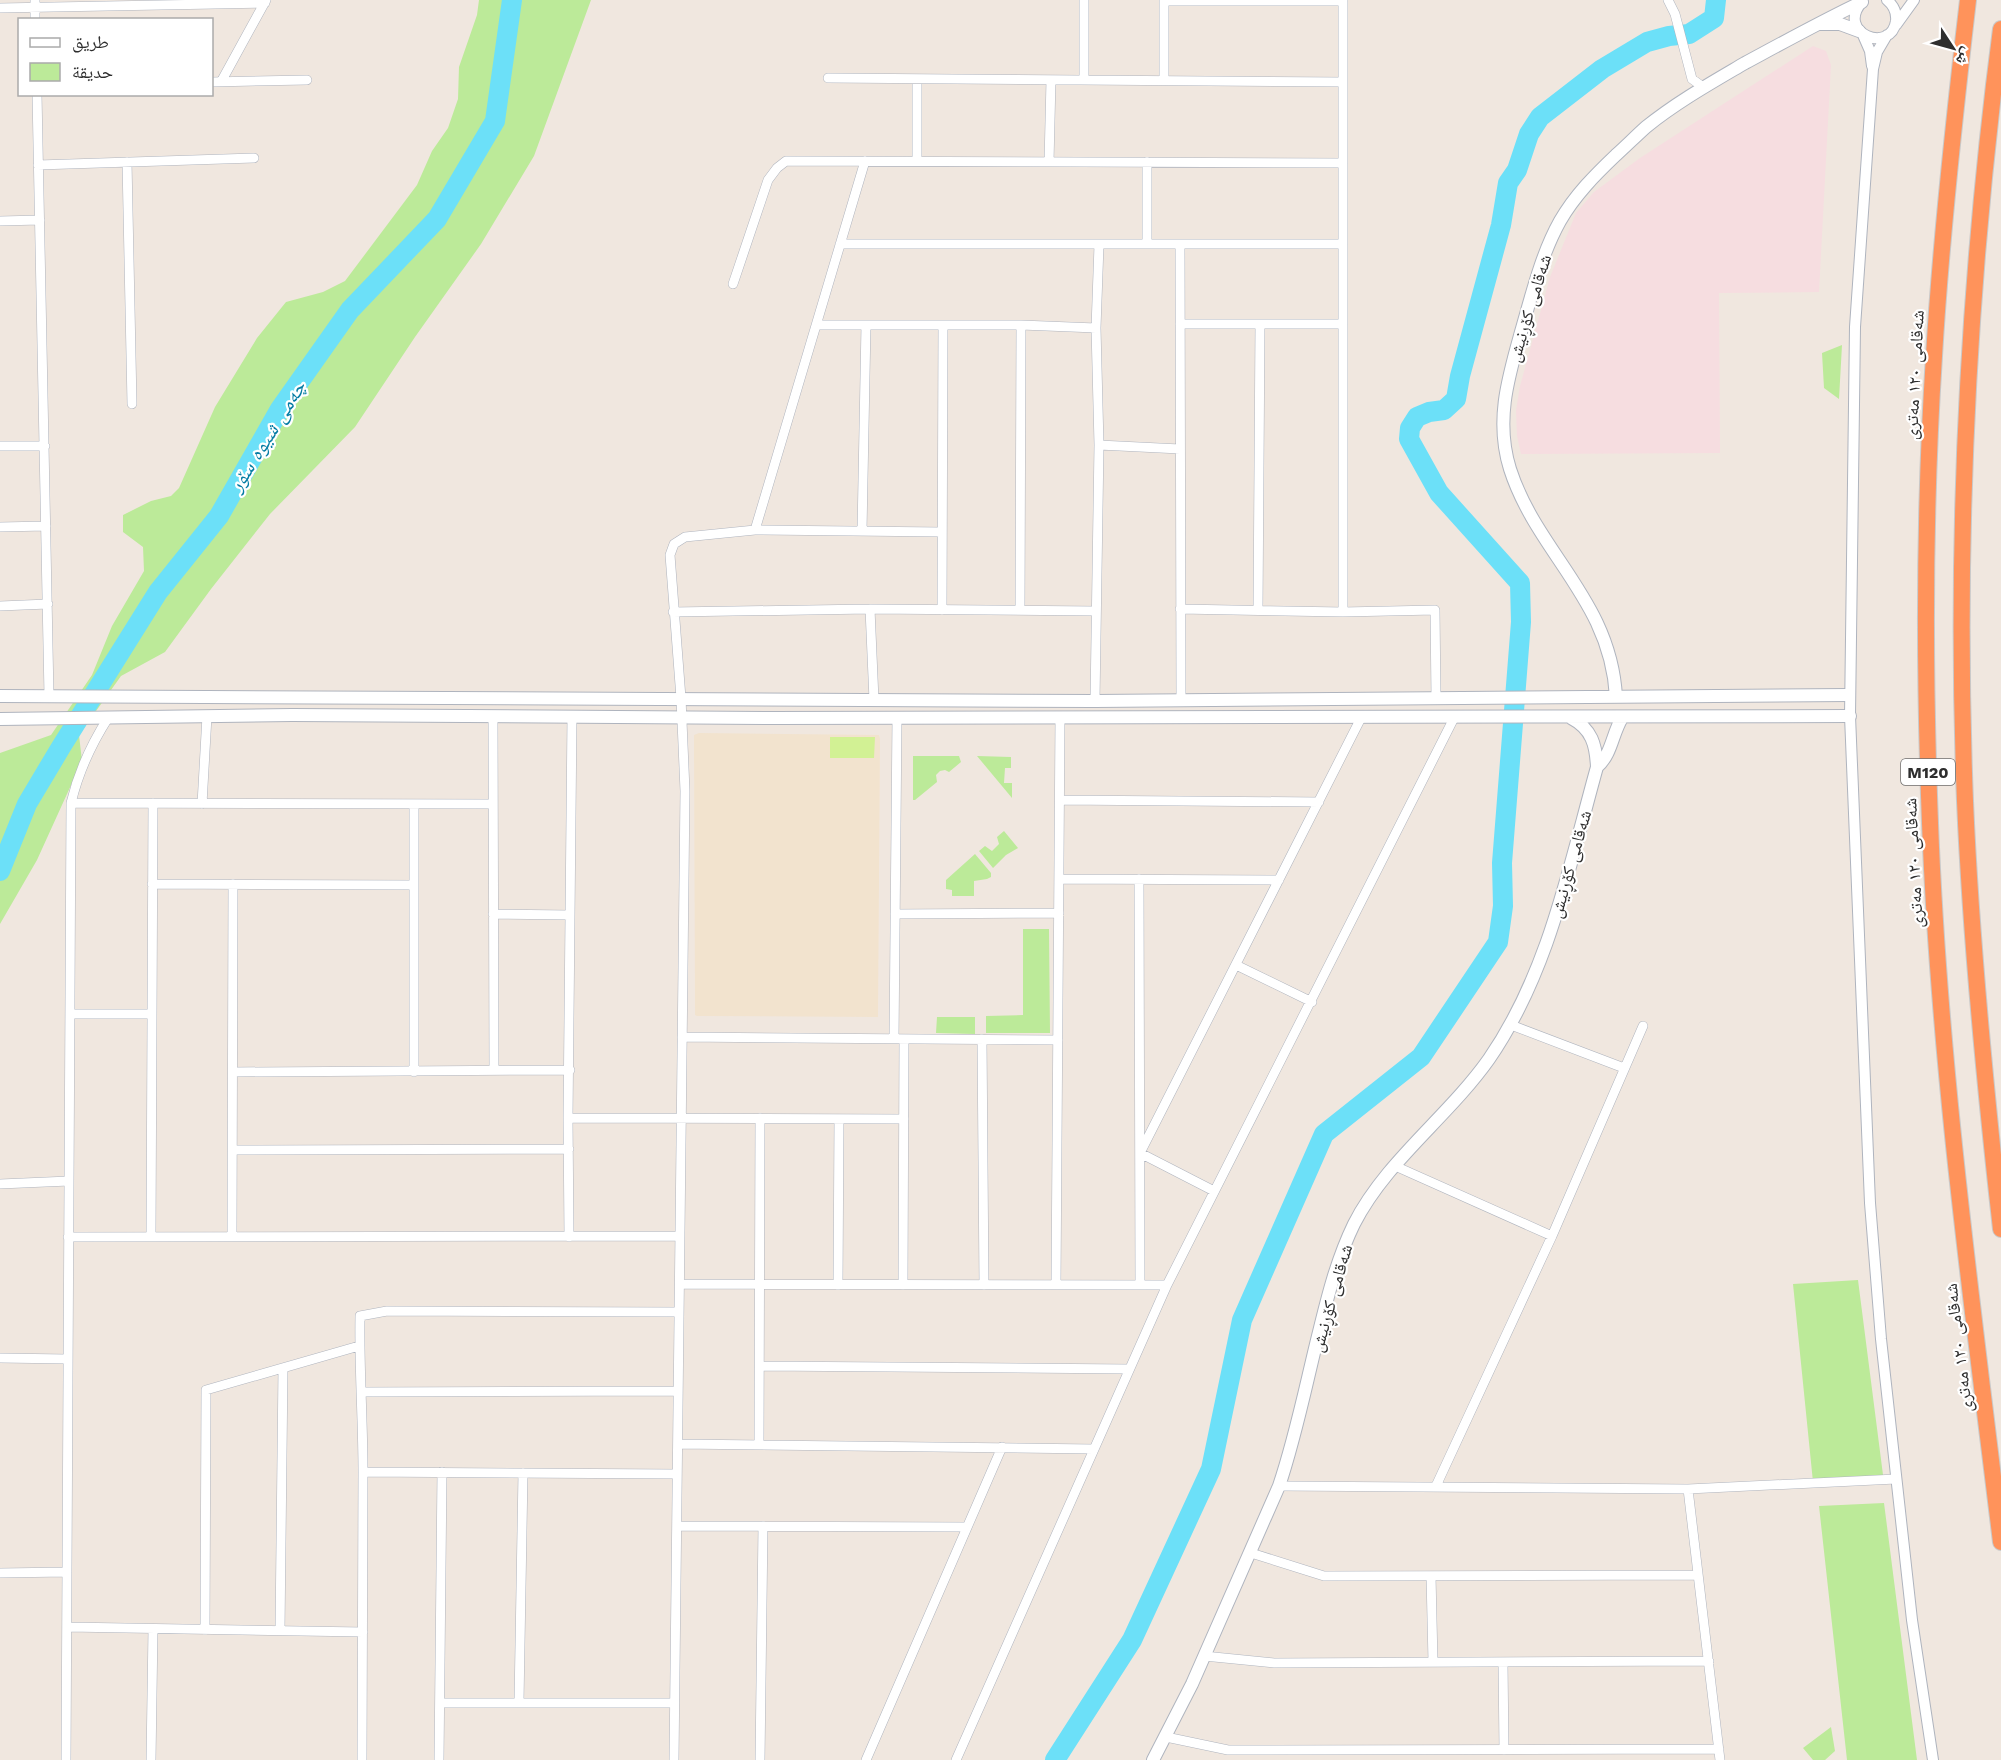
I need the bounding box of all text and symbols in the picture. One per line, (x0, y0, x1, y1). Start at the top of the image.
legend (18, 18, 213, 96)
north arrow (1923, 18, 1983, 78)
text: طريق (72, 31, 109, 53)
text: ش (1952, 44, 1977, 69)
text: حديقة (72, 61, 113, 82)
street label: شەقامی کۆڕنیش (1503, 252, 1559, 365)
street label: شەقامی ١٢٠ مەتری (1900, 309, 1929, 441)
water label: چەمی شیوە سۆر (222, 376, 312, 498)
road number: M120 (1901, 759, 1955, 785)
street label: شەقامی ١٢٠ مەتری (1899, 797, 1928, 929)
street label: شەقامی کۆڕنیش (1545, 808, 1599, 921)
street label: شەقامی کۆڕنیش (1306, 1242, 1360, 1355)
street label: شەقامی ١٢٠ مەتری (1940, 1282, 1977, 1414)

